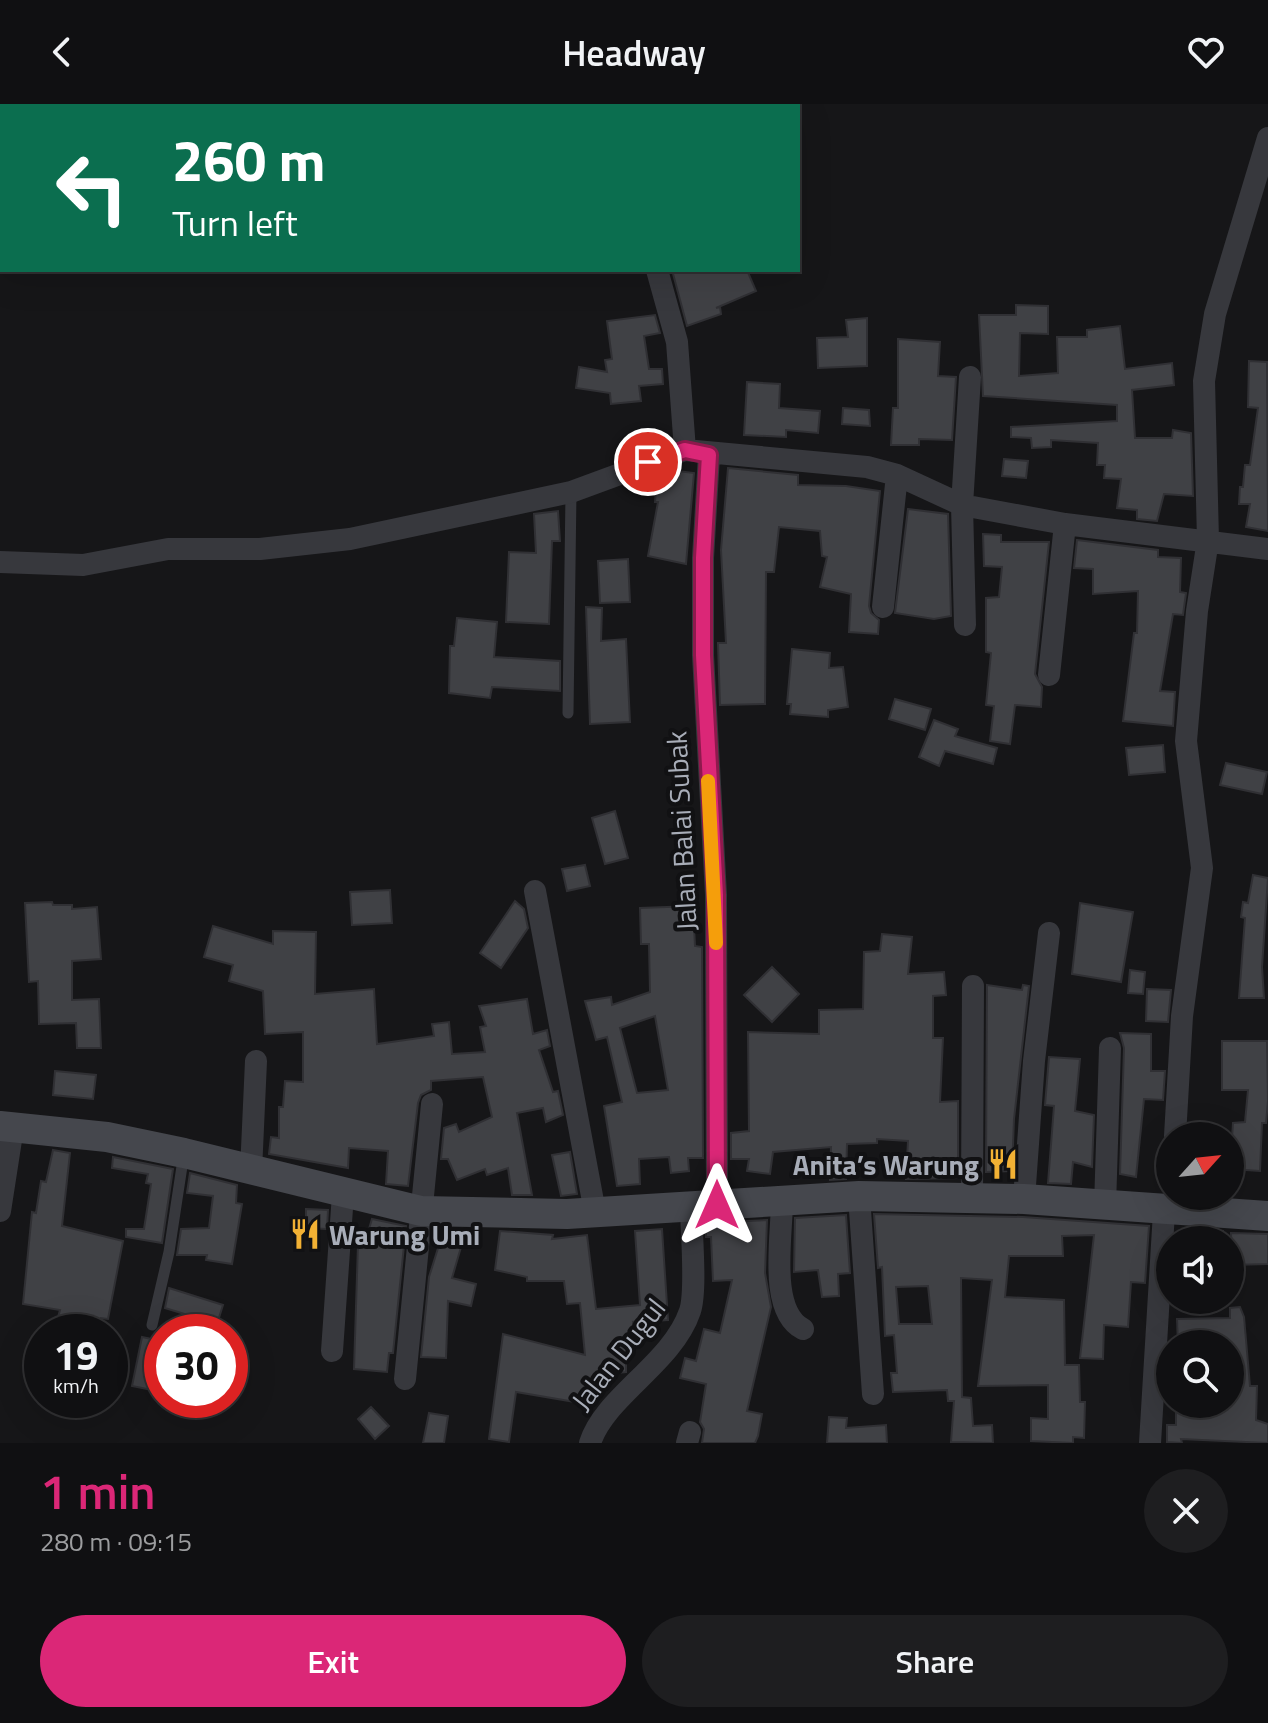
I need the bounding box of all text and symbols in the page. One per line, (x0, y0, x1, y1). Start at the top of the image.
text: Headway (562, 25, 706, 80)
icon: back (40, 30, 84, 74)
icon: heart (1184, 30, 1228, 74)
text: 260 m (172, 118, 325, 203)
icon: left (40, 136, 144, 240)
text: Turn left (172, 195, 298, 250)
pin (614, 428, 682, 496)
icon: arrive (626, 440, 670, 484)
street label: Jalan Balai Subak (654, 730, 708, 932)
north arrow (1156, 1122, 1244, 1210)
map controls (1156, 1122, 1244, 1418)
place label: Anita’s Warung (793, 1143, 979, 1186)
restaurant icon: Anita’s Warung (986, 1147, 1020, 1181)
position arrow (675, 1163, 759, 1247)
place label: Warung Umi (329, 1213, 480, 1256)
restaurant icon: Warung Umi (288, 1217, 322, 1251)
button: sound (1156, 1226, 1244, 1314)
street label: Jalan Dugul (560, 1289, 676, 1419)
speed limit sign: 30 (144, 1314, 248, 1418)
text: 19 (54, 1325, 98, 1386)
button: search (1156, 1330, 1244, 1418)
text: km/h (53, 1370, 99, 1401)
text: 1 min (40, 1455, 155, 1528)
button: close (1144, 1469, 1228, 1553)
text: 280 m · 09:15 (40, 1522, 192, 1561)
button: Exit (40, 1615, 626, 1707)
button: Share (642, 1615, 1228, 1707)

